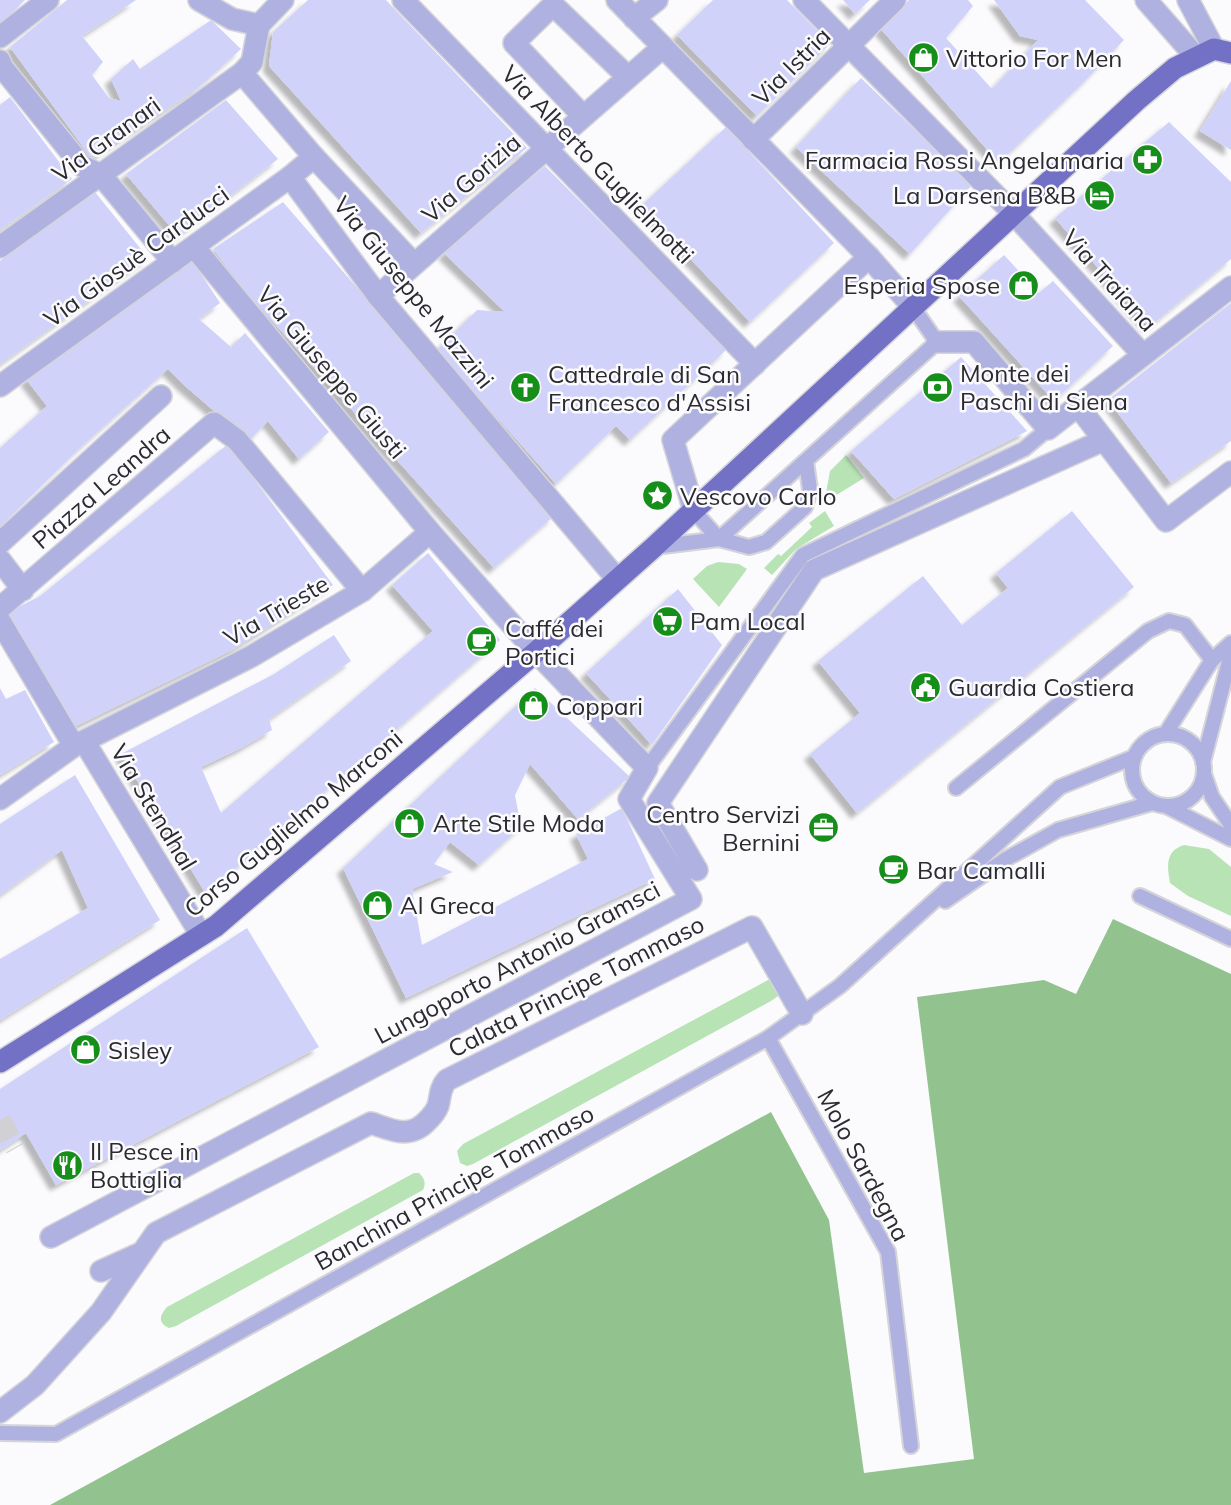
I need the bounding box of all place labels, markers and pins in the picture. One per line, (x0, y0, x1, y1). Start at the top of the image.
shop icon: Vittorio For Men (906, 41, 940, 75)
place label: Vittorio For Men (946, 43, 1122, 73)
pharmacy icon: Farmacia Rossi Angelamaria (1130, 143, 1164, 177)
place label: Farmacia Rossi Angelamaria (805, 145, 1124, 175)
hotel icon: La Darsena B&B (1082, 178, 1116, 212)
place label: La Darsena B&B (893, 180, 1076, 210)
shop icon: Esperia Spose (1006, 268, 1040, 302)
place label: Esperia Spose (844, 270, 1000, 300)
place label: Monte dei Paschi di Siena (960, 358, 1128, 416)
place label: Cattedrale di San Francesco d'Assisi (548, 359, 751, 417)
bank icon: Monte dei Paschi di Siena (920, 370, 954, 404)
church icon: Cattedrale di San Francesco d'Assisi (508, 371, 542, 405)
place icon: Vescovo Carlo (640, 479, 674, 513)
place label: Vescovo Carlo (680, 481, 837, 511)
supermarket icon: Pam Local (650, 604, 684, 638)
place label: Pam Local (690, 606, 805, 636)
place label: Caffé dei Portici (505, 613, 603, 671)
cafe icon: Caffé dei Portici (465, 625, 499, 659)
public building icon: Guardia Costiera (908, 670, 942, 704)
place label: Guardia Costiera (948, 672, 1134, 702)
shop icon: Coppari (516, 689, 550, 723)
place label: Coppari (556, 691, 643, 721)
place label: Centro Servizi Bernini (646, 799, 800, 857)
shop icon: Arte Stile Moda (393, 806, 427, 840)
place label: Arte Stile Moda (433, 808, 605, 838)
office icon: Centro Servizi Bernini (806, 811, 840, 845)
cafe icon: Bar Camalli (877, 853, 911, 887)
place label: Bar Camalli (917, 855, 1046, 885)
shop icon: Al Greca (360, 888, 394, 922)
place label: Al Greca (400, 890, 495, 920)
shop icon: Sisley (68, 1033, 102, 1067)
place label: Sisley (108, 1035, 172, 1065)
place label: Il Pesce in Bottiglia (90, 1136, 199, 1194)
restaurant icon: Il Pesce in Bottiglia (50, 1148, 84, 1182)

